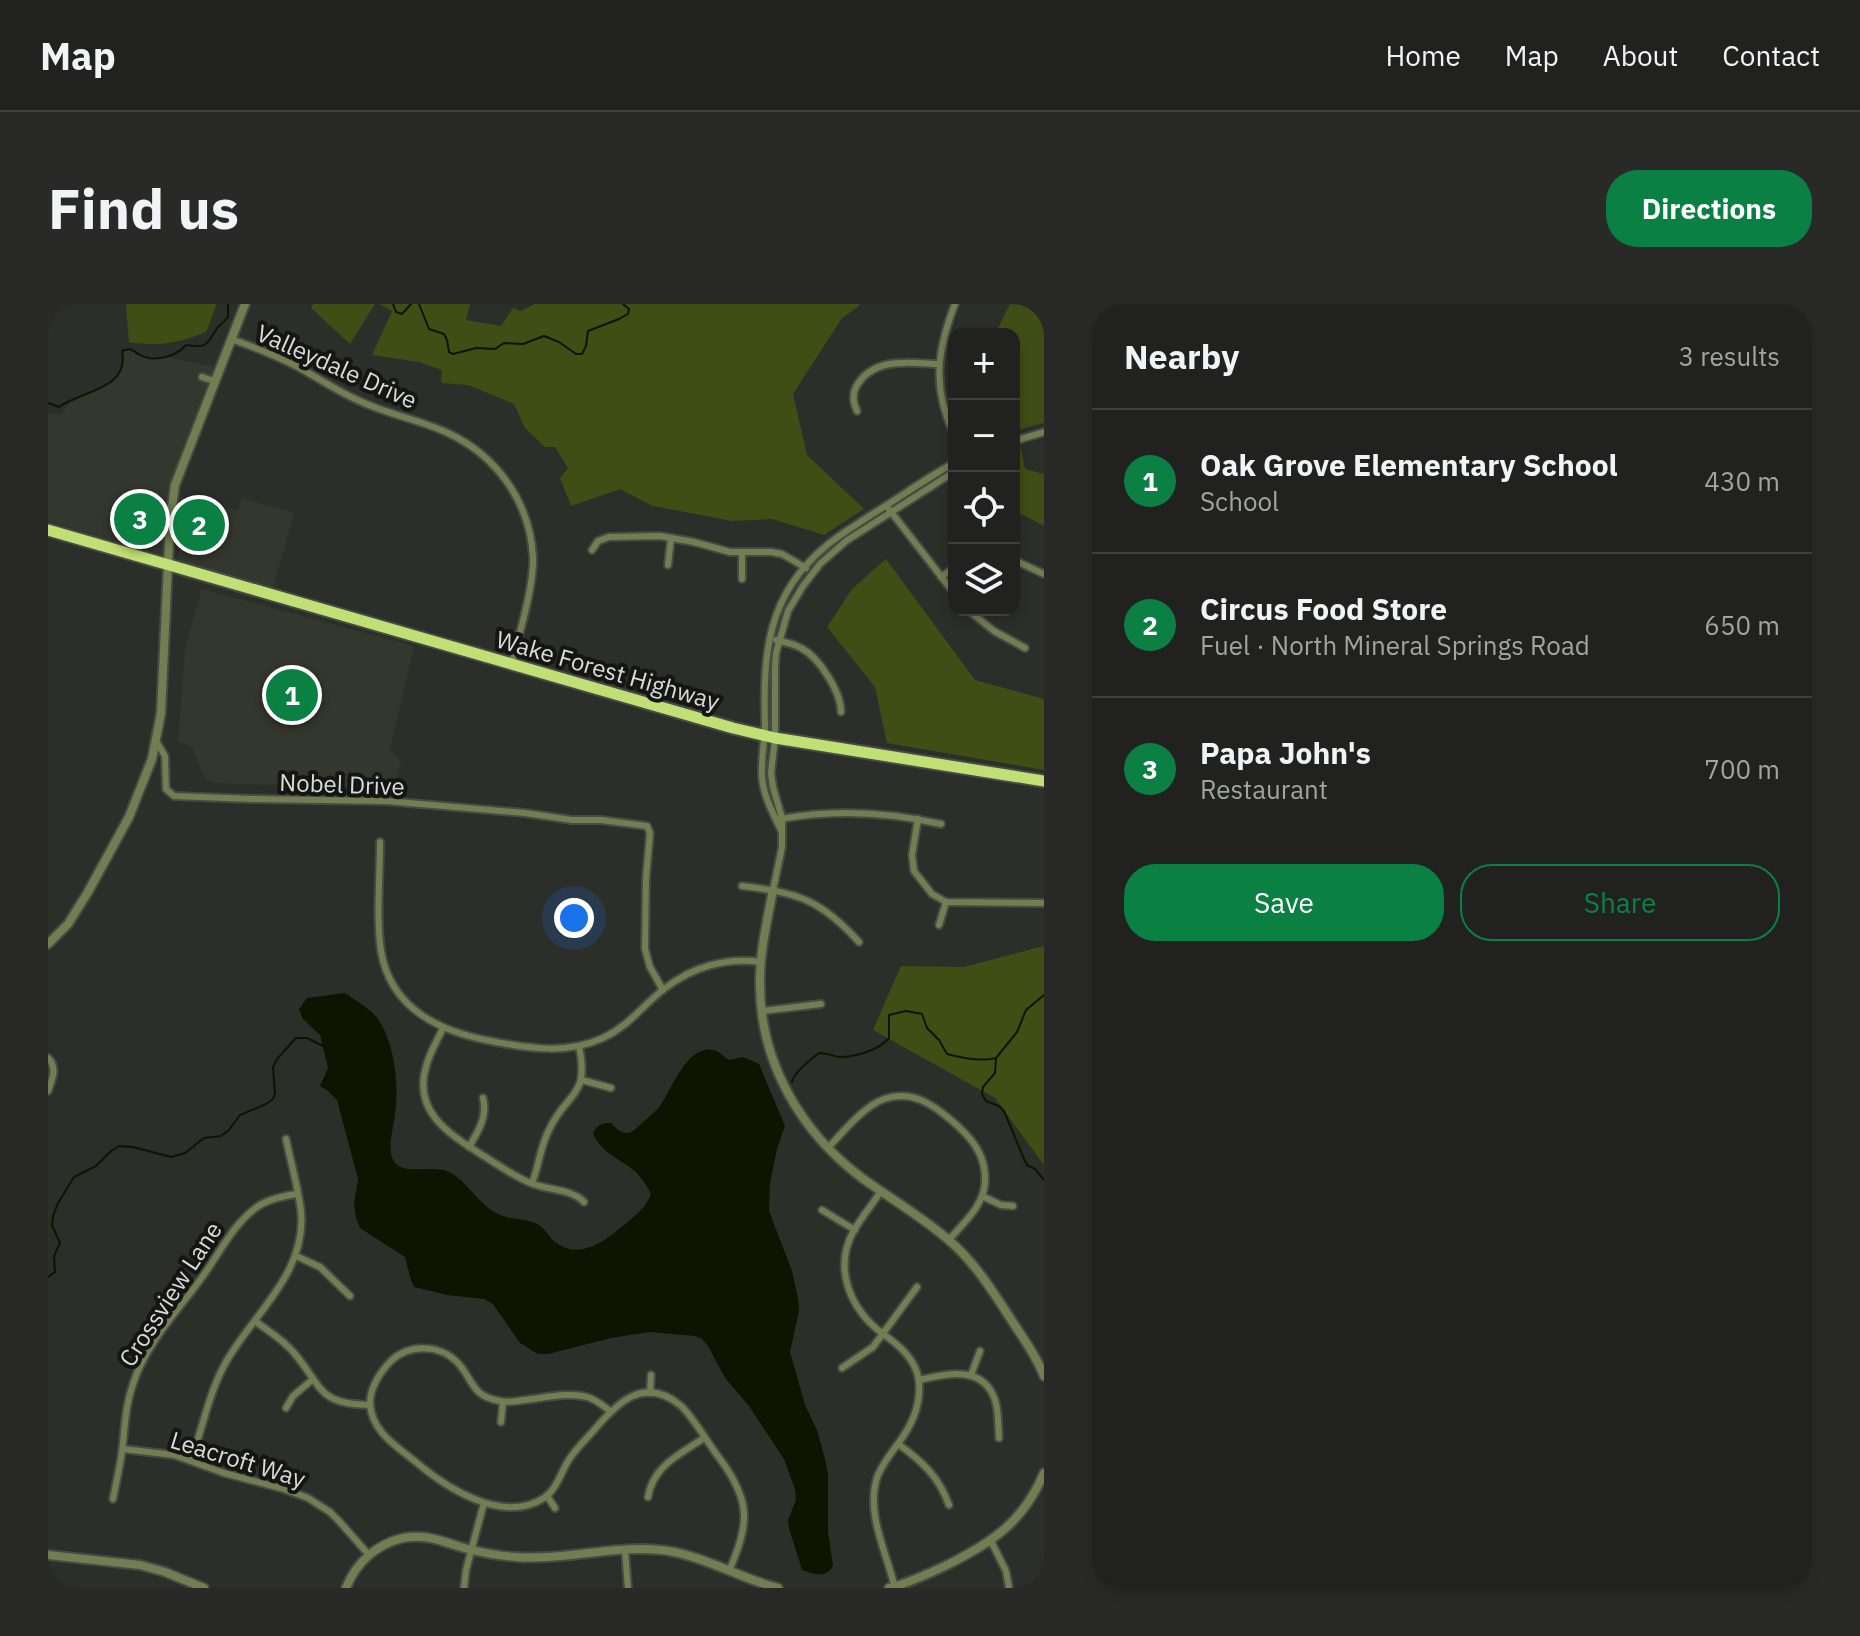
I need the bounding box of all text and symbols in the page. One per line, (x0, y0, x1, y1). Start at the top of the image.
text: Map (40, 31, 116, 80)
text: Home (1385, 37, 1461, 74)
text: Map (1505, 37, 1559, 74)
text: About (1603, 37, 1678, 74)
text: Contact (1722, 37, 1820, 74)
button: Directions (1606, 170, 1812, 247)
text: Find us (48, 172, 239, 244)
street label: Valleydale Drive (252, 316, 422, 416)
map controls (948, 328, 1020, 616)
button: + (948, 328, 1020, 400)
text: Nearby (1124, 334, 1239, 378)
text: 3 results (1678, 339, 1780, 373)
button: − (948, 400, 1020, 472)
text: Oak Grove Elementary School (1200, 445, 1618, 484)
text: 1 (1142, 464, 1158, 498)
text: 430 m (1704, 464, 1780, 498)
button: locate (948, 472, 1020, 544)
text: School (1200, 484, 1279, 518)
pin: 3 (114, 489, 166, 549)
pin: 2 (173, 495, 225, 555)
button: layers (948, 544, 1020, 616)
text: Circus Food Store (1200, 589, 1447, 628)
text: 2 (1142, 608, 1158, 642)
text: 650 m (1704, 608, 1780, 642)
street label: Wake Forest Highway (493, 623, 723, 717)
text: Fuel · North Mineral Springs Road (1200, 628, 1590, 662)
pin: 1 (266, 665, 318, 725)
text: Papa John's (1200, 733, 1371, 772)
text: 3 (1142, 752, 1158, 786)
text: 700 m (1704, 752, 1780, 786)
street label: Nobel Drive (279, 766, 405, 802)
text: Restaurant (1200, 772, 1328, 806)
button: Save (1124, 864, 1444, 941)
button: Share (1460, 864, 1780, 941)
your location (554, 898, 594, 938)
street label: Crossview Lane (111, 1215, 229, 1373)
street label: Leacroft Way (167, 1423, 309, 1495)

